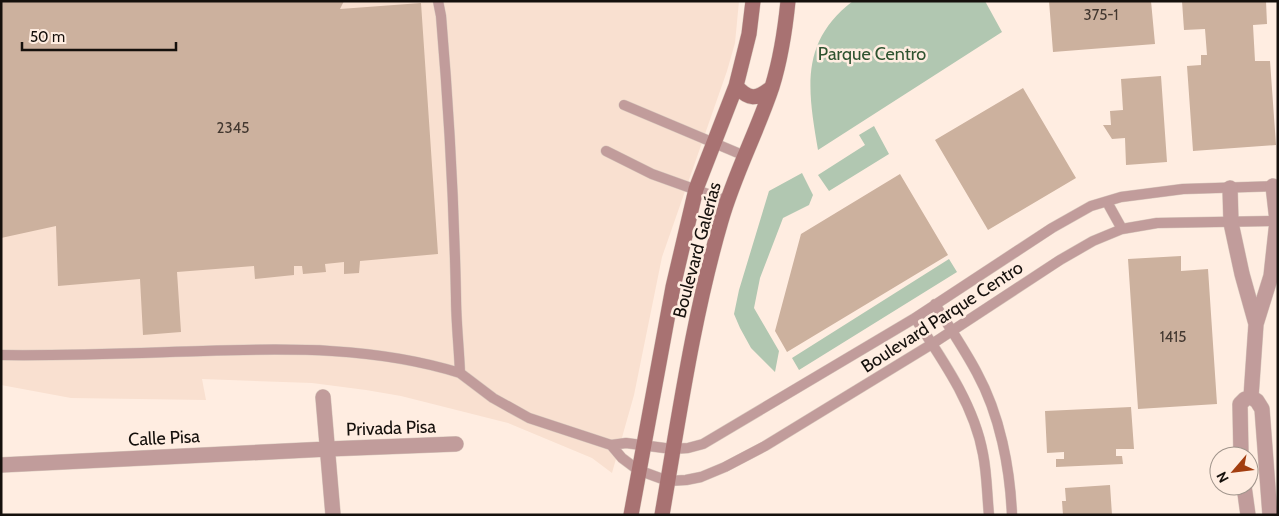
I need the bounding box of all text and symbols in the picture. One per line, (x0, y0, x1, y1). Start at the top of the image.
house number: 375-1 (1084, 6, 1118, 24)
scale bar (22, 20, 176, 52)
text: 50 m (30, 28, 65, 46)
park label: Parque Centro (818, 43, 926, 65)
house number: 2345 (217, 119, 249, 137)
street label: Boulevard Galerías (668, 180, 726, 320)
street label: Boulevard Parque Centro (857, 256, 1027, 378)
house number: 1415 (1160, 328, 1186, 346)
street label: Privada Pisa (346, 415, 437, 441)
street label: Calle Pisa (128, 425, 201, 451)
north arrow (1209, 446, 1259, 496)
text: N (1212, 469, 1233, 486)

